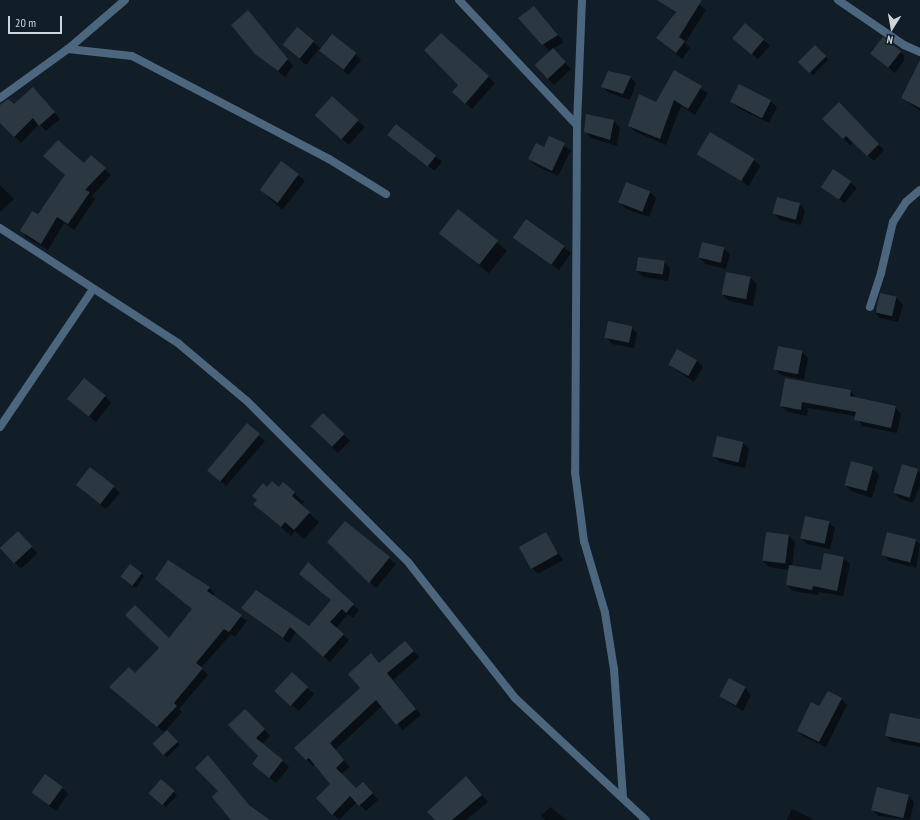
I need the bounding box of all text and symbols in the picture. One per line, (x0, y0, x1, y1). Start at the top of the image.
scale bar (10, 8, 64, 34)
north arrow (872, 8, 912, 48)
text: 20 m (15, 15, 36, 30)
text: N (885, 32, 894, 47)

